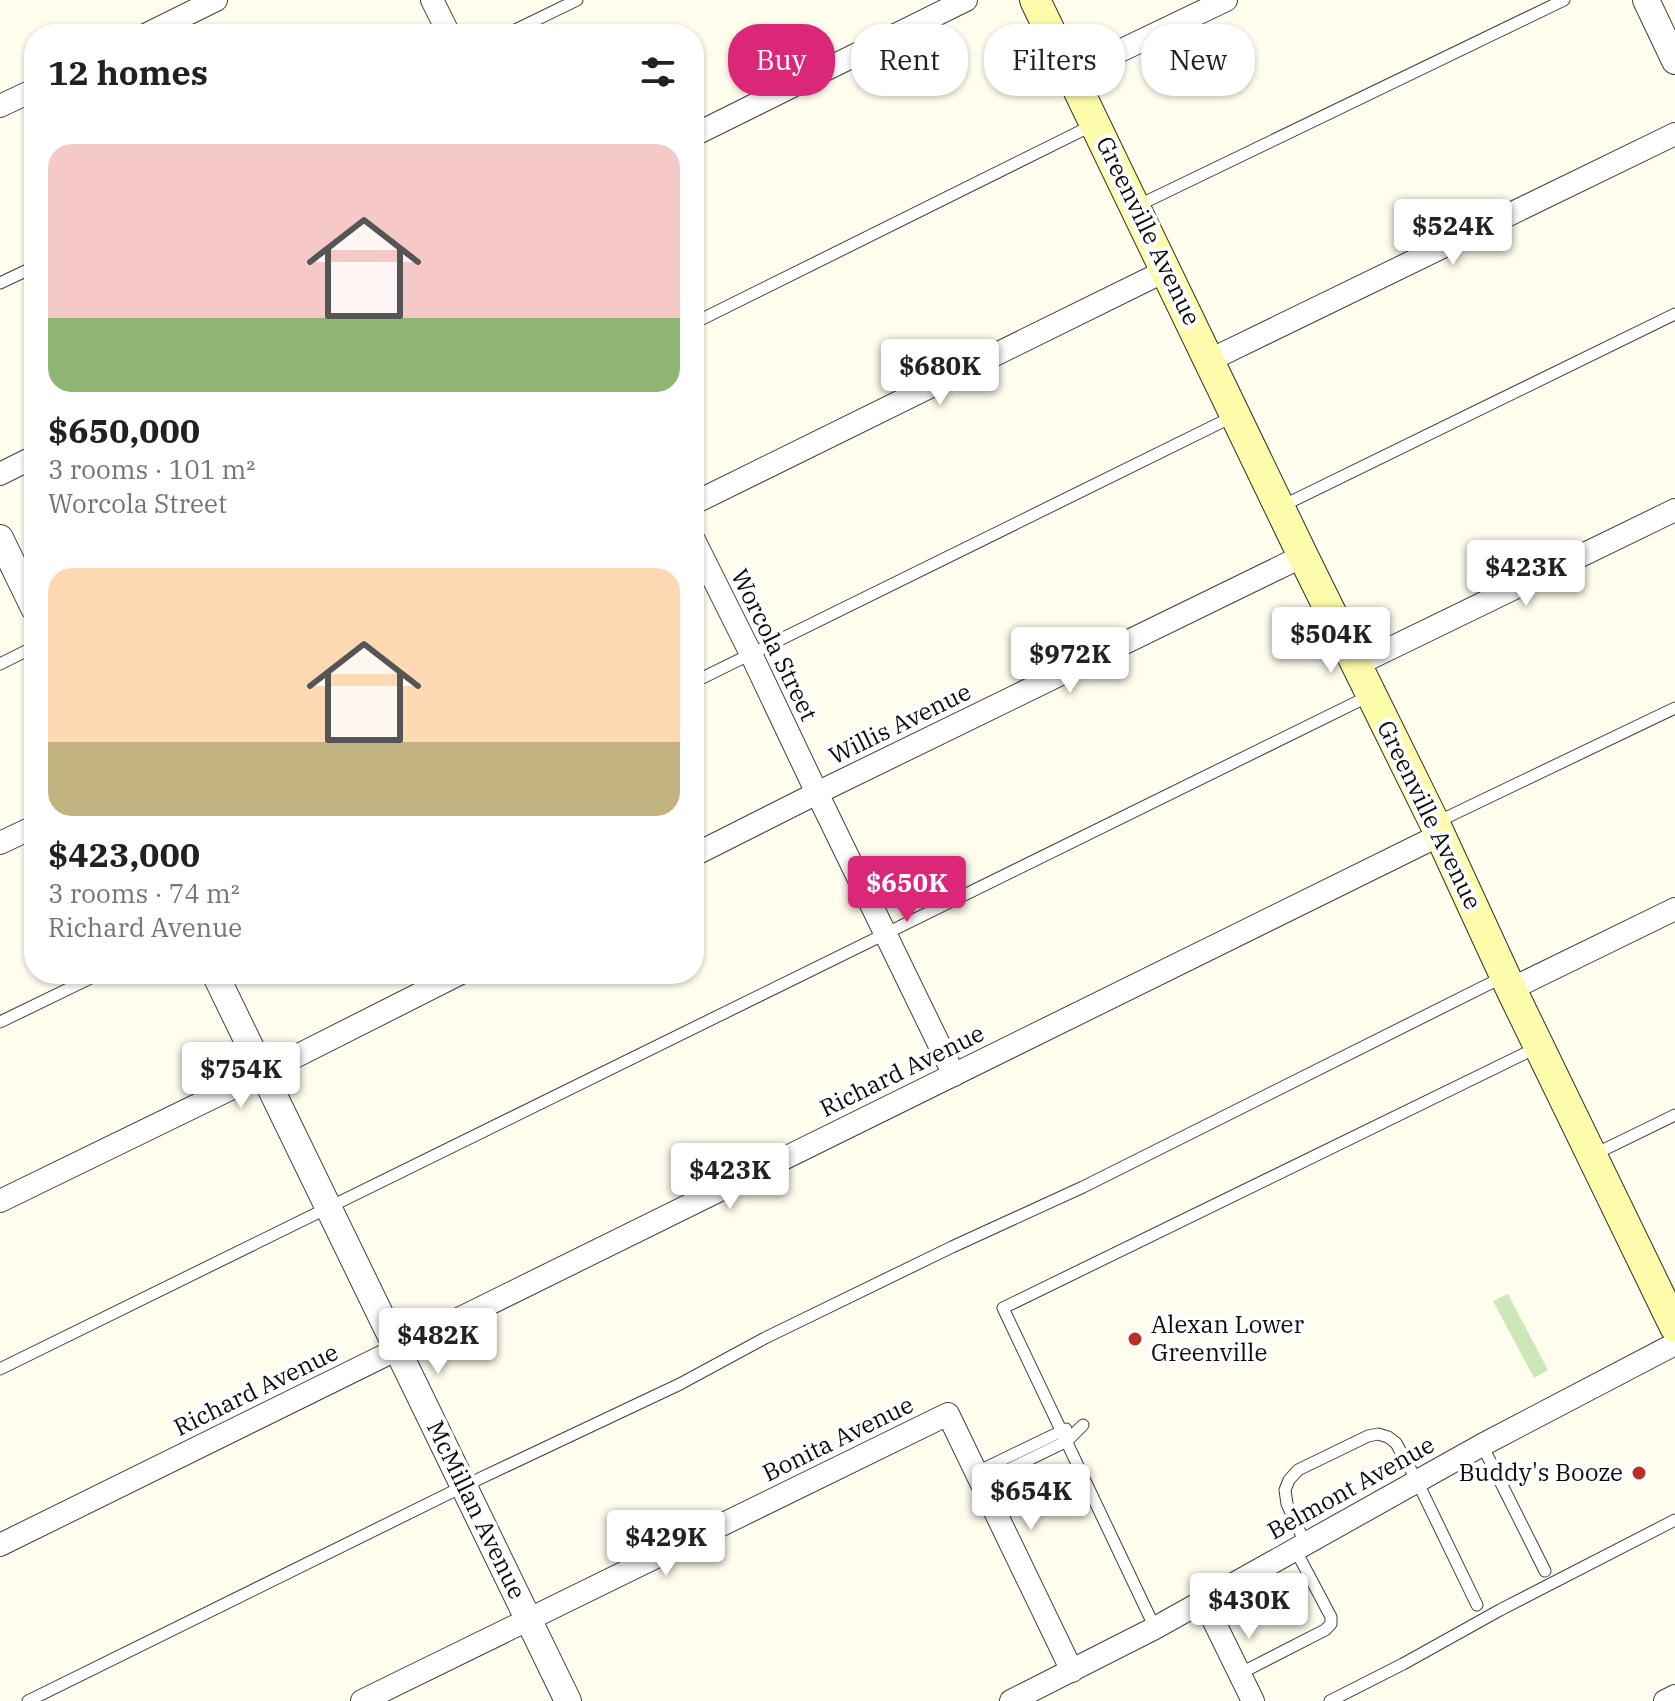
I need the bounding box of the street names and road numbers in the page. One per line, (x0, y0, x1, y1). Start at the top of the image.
street label: Greenville Avenue (1089, 131, 1208, 330)
street label: Worcola Street (724, 563, 826, 726)
street label: Willis Avenue (823, 675, 976, 771)
street label: Greenville Avenue (1370, 715, 1489, 914)
street label: Richard Avenue (814, 1016, 989, 1124)
street label: Richard Avenue (168, 1335, 343, 1443)
street label: Bonita Avenue (757, 1388, 918, 1488)
street label: McMillan Avenue (420, 1415, 534, 1604)
street label: Belmont Avenue (1261, 1428, 1440, 1546)

